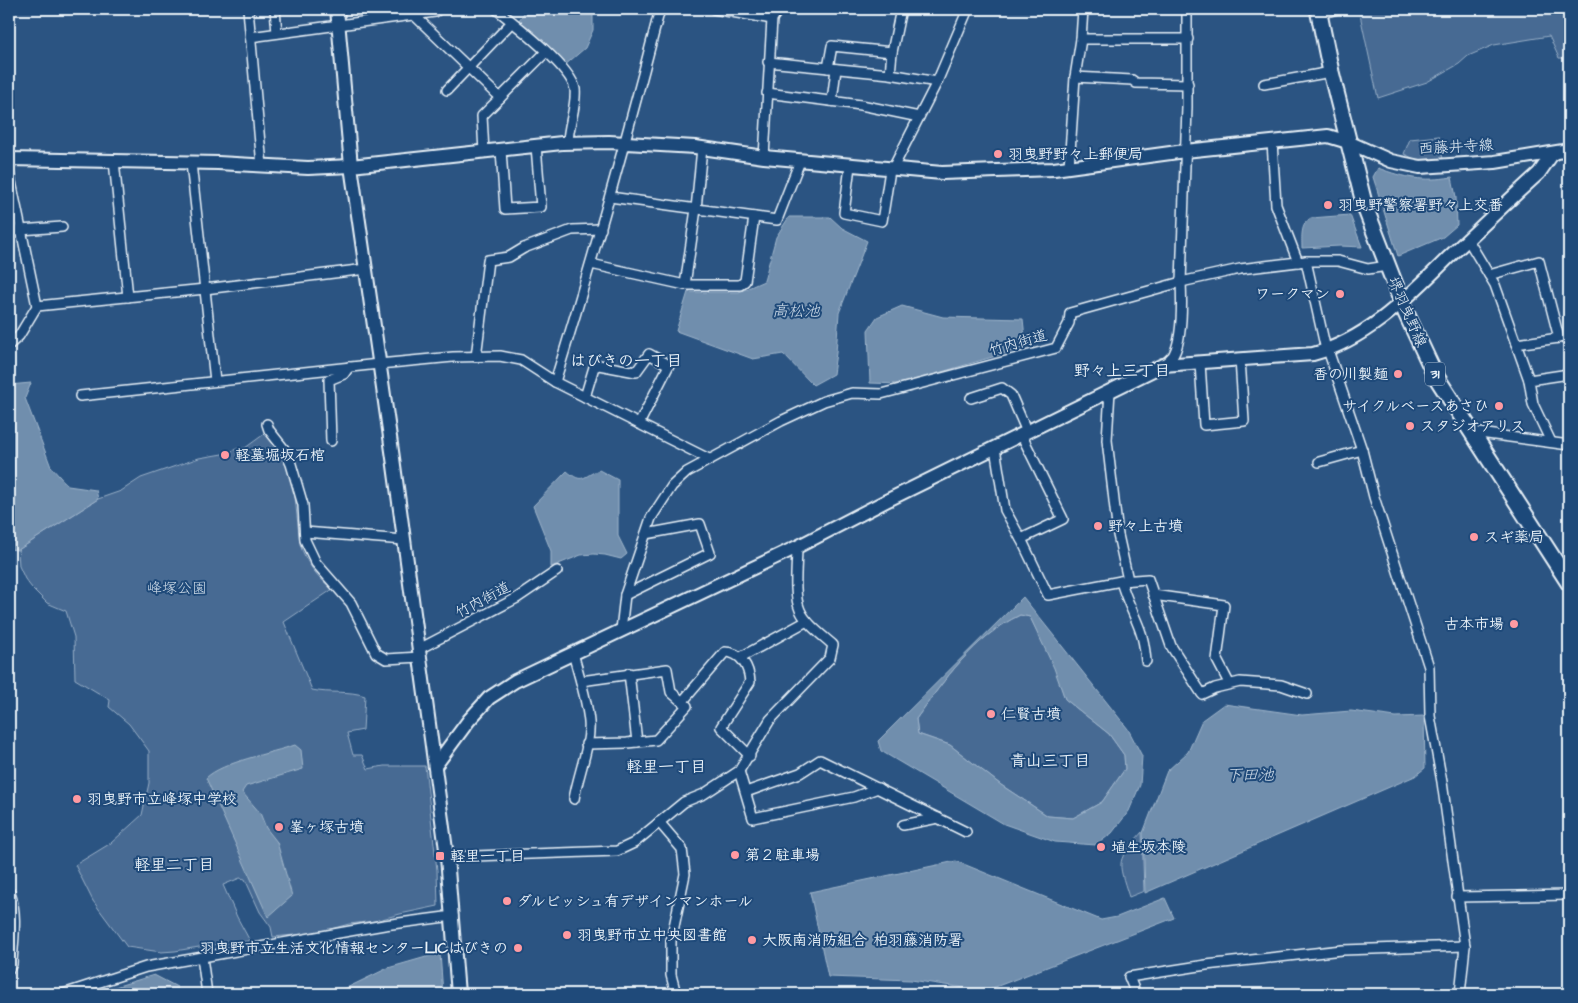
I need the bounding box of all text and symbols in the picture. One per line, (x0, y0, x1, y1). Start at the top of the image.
street label: 西藤井寺線 (1418, 135, 1494, 159)
place label: 羽曳野野々上郵便局 (1008, 144, 1143, 165)
marker: 羽曳野野々上郵便局 (992, 148, 1004, 160)
place label: 羽曳野警察署野々上交番 (1338, 195, 1503, 216)
marker: 羽曳野警察署野々上交番 (1322, 199, 1334, 211)
street label: 堺羽曳野線 (1382, 273, 1432, 351)
place label: ワークマン (1255, 284, 1330, 305)
marker: ワークマン (1334, 288, 1346, 300)
water label: 高松池 (772, 300, 821, 322)
street label: 竹内街道 (986, 325, 1050, 361)
district label: はびきの一丁目 (570, 350, 682, 372)
district label: 野々上三丁目 (1074, 360, 1170, 382)
road number: 31 (1425, 362, 1445, 386)
place label: 香の川製麺 (1313, 364, 1388, 385)
marker: 香の川製麺 (1392, 368, 1404, 380)
place label: サイクルベースあさひ (1342, 396, 1489, 417)
marker: サイクルベースあさひ (1493, 400, 1505, 412)
place label: スタジオアリス (1420, 416, 1525, 437)
marker: スタジオアリス (1404, 420, 1416, 432)
place label: 軽墓堀坂石棺 (235, 445, 325, 466)
marker: 軽墓堀坂石棺 (219, 449, 231, 461)
place label: 野々上古墳 (1108, 516, 1183, 537)
marker: 野々上古墳 (1092, 520, 1104, 532)
place label: スギ薬局 (1484, 527, 1544, 548)
marker: スギ薬局 (1468, 531, 1480, 543)
street label: 竹内街道 (452, 577, 514, 623)
park label: 峰塚公園 (147, 578, 207, 599)
place label: 古本市場 (1444, 614, 1504, 635)
marker: 古本市場 (1508, 618, 1520, 630)
place label: 仁賢古墳 (1001, 704, 1061, 725)
marker: 仁賢古墳 (985, 708, 997, 720)
district label: 青山三丁目 (1010, 750, 1090, 772)
district label: 軽里一丁目 (626, 756, 706, 778)
water label: 下田池 (1226, 764, 1275, 786)
place label: 羽曳野市立峰塚中学校 (87, 789, 237, 810)
marker: 羽曳野市立峰塚中学校 (71, 793, 83, 805)
place label: 峯ヶ塚古墳 (289, 817, 364, 838)
marker: 峯ヶ塚古墳 (273, 821, 285, 833)
place label: 埴生坂本陵 (1111, 837, 1186, 858)
marker: 埴生坂本陵 (1095, 841, 1107, 853)
place label: 第２駐車場 (745, 845, 820, 866)
place label: 軽里一丁目 (450, 846, 525, 867)
marker: 第２駐車場 (729, 849, 741, 861)
marker: 軽里一丁目 (434, 850, 446, 862)
district label: 軽里二丁目 (134, 854, 214, 876)
place label: ダルビッシュ有デザインマンホール (517, 891, 753, 912)
marker: ダルビッシュ有デザインマンホール (501, 895, 513, 907)
place label: 羽曳野市立中央図書館 (577, 925, 727, 946)
marker: 羽曳野市立中央図書館 (561, 929, 573, 941)
place label: 大阪南消防組合 柏羽藤消防署 (762, 930, 963, 951)
marker: 大阪南消防組合 柏羽藤消防署 (746, 934, 758, 946)
place label: 羽曳野市立生活文化情報センターLICはびきの (200, 938, 508, 959)
marker: 羽曳野市立生活文化情報センターLICはびきの (512, 942, 524, 954)

